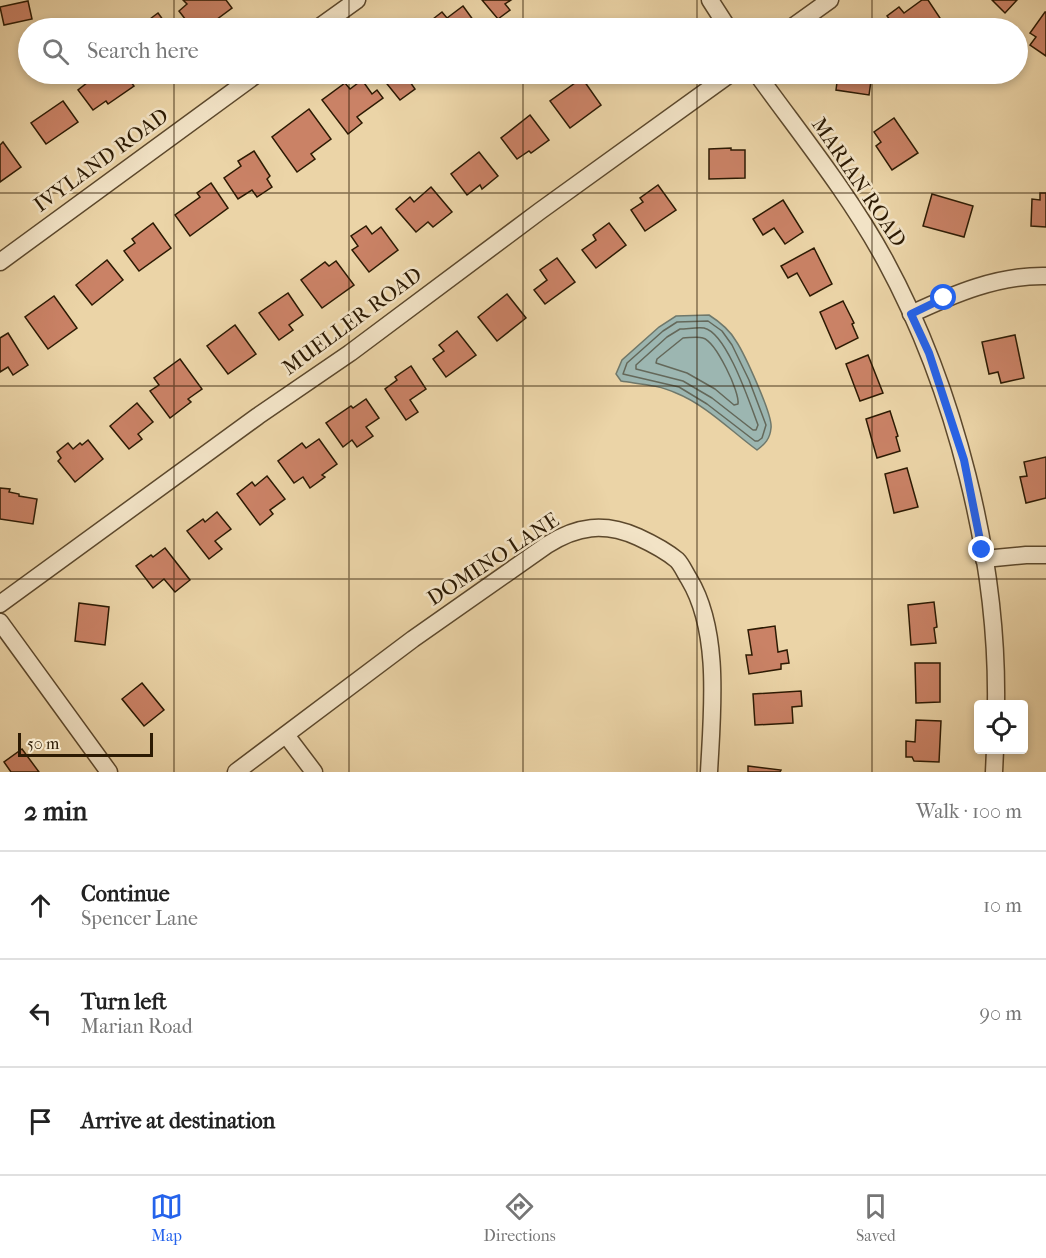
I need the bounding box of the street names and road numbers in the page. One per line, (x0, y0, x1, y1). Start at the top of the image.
street label: IVYLAND ROAD (29, 103, 173, 217)
street label: MARIAN ROAD (807, 113, 911, 251)
street label: MUELLER ROAD (278, 262, 426, 380)
street label: DOMINO LANE (423, 507, 563, 610)

